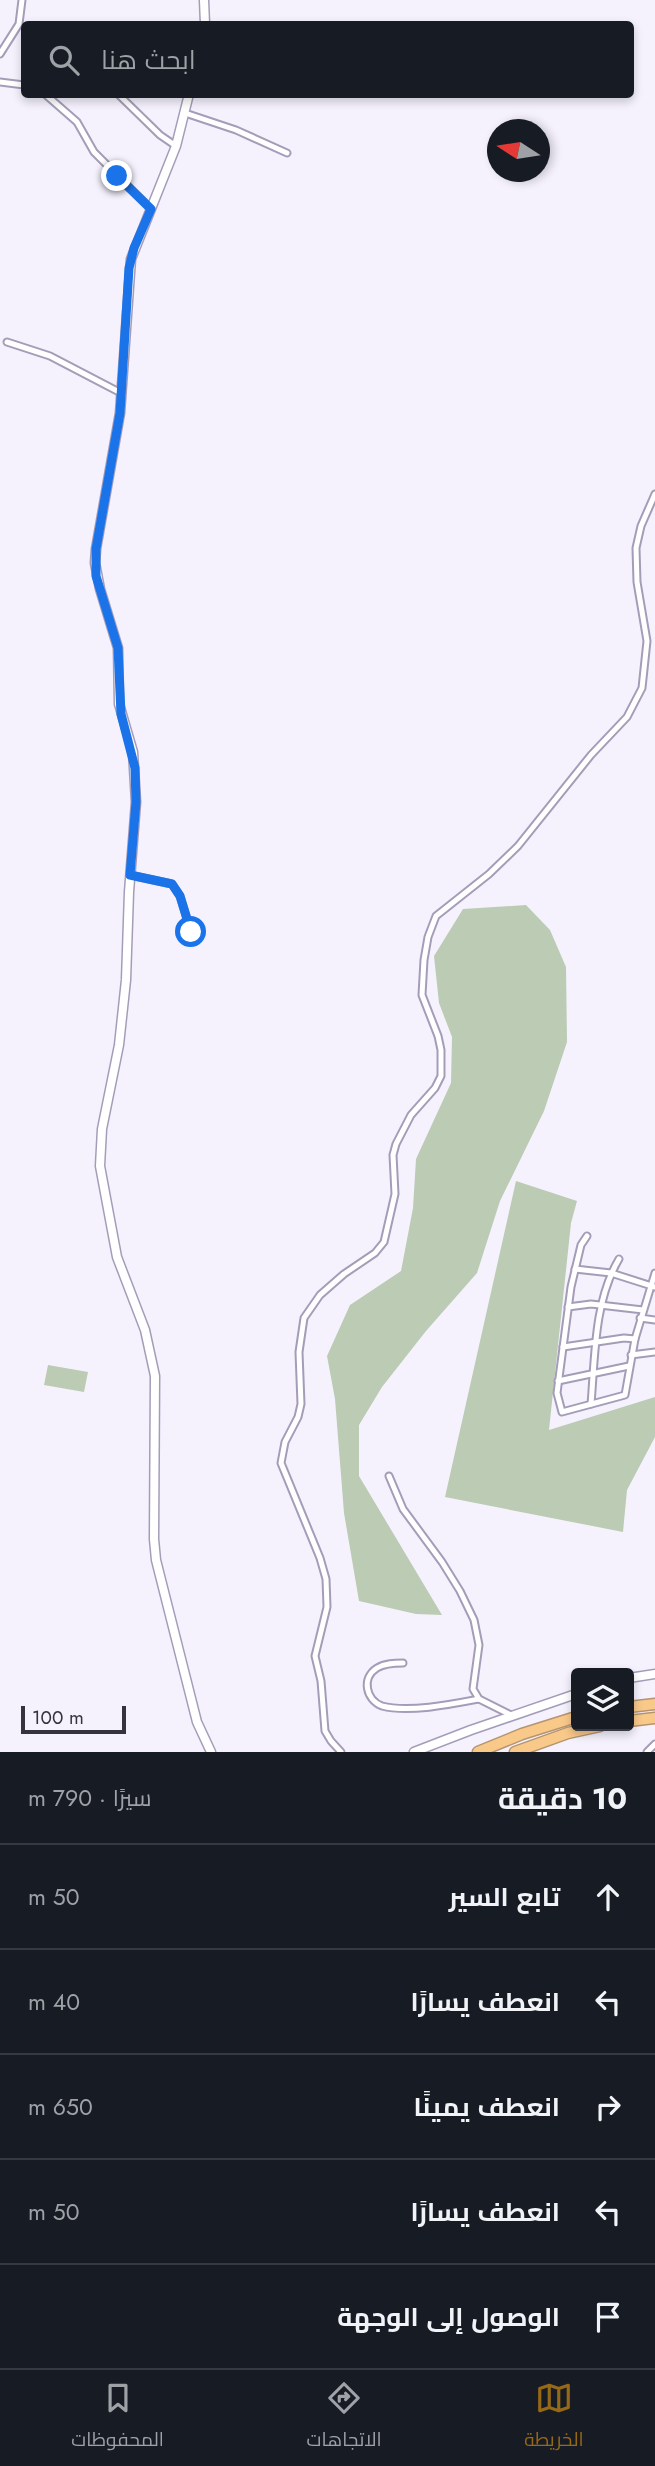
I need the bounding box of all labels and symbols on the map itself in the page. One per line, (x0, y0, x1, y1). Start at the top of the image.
north arrow (487, 119, 550, 182)
route end (101, 160, 132, 191)
route start (175, 916, 206, 947)
scale bar (21, 1703, 126, 1735)

